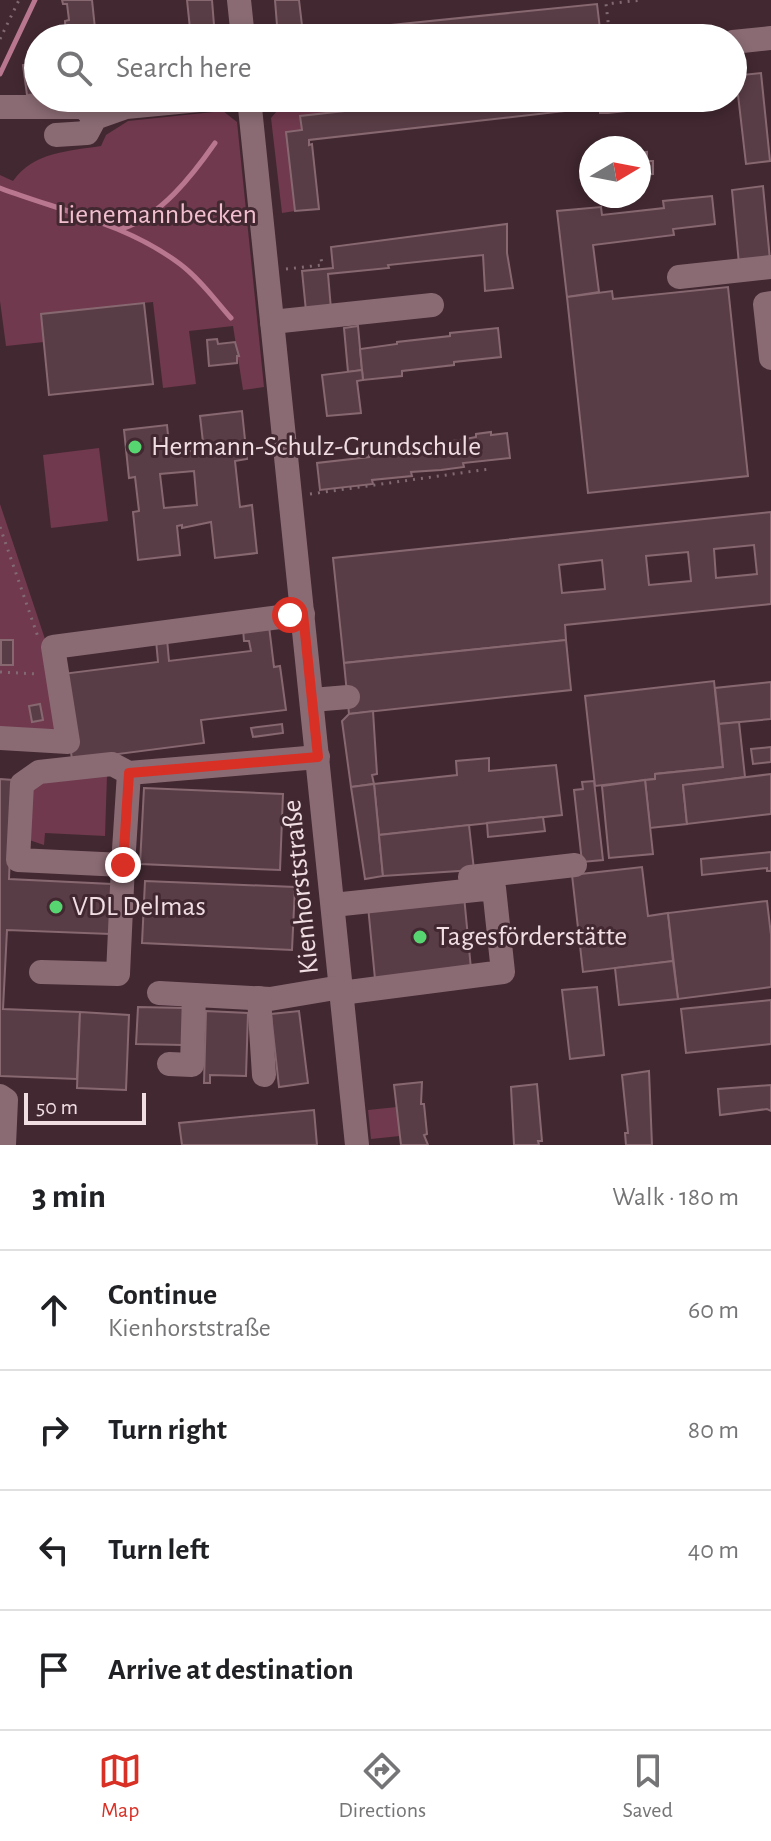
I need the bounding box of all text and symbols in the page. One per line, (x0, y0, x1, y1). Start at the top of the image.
search box (24, 24, 747, 112)
icon: search (52, 46, 96, 90)
text: Search here (116, 53, 252, 83)
north arrow (579, 136, 651, 208)
park label: Lienemannbecken (57, 201, 257, 229)
place label: Hermann-Schulz-Grundschule (151, 433, 481, 461)
marker: Hermann-Schulz-Grundschule (126, 438, 144, 456)
route start (272, 597, 308, 633)
street label: Kienhorststraße (278, 798, 324, 976)
route end (105, 847, 141, 883)
place label: VDL Delmas (72, 893, 206, 921)
marker: VDL Delmas (47, 898, 65, 916)
place label: Tagesförderstätte (436, 923, 627, 951)
marker: Tagesförderstätte (411, 928, 429, 946)
scale bar (24, 1089, 146, 1125)
text: 50 m (36, 1096, 78, 1118)
text: 3 min (32, 1180, 106, 1214)
text: Walk · 180 m (612, 1184, 739, 1210)
text: Continue (108, 1280, 217, 1310)
icon: ahead (32, 1288, 76, 1332)
text: 60 m (688, 1297, 739, 1323)
text: Kienhorststraße (108, 1315, 271, 1341)
icon: right (32, 1408, 76, 1452)
text: Turn right (108, 1415, 227, 1445)
text: 80 m (688, 1417, 739, 1443)
icon: left (32, 1528, 76, 1572)
text: Turn left (108, 1535, 209, 1565)
text: 40 m (688, 1537, 739, 1563)
icon: arrive (32, 1648, 76, 1692)
text: Arrive at destination (108, 1655, 354, 1685)
tab: Map (98, 1749, 142, 1823)
tab: Directions (338, 1749, 426, 1823)
tab: Saved (622, 1749, 673, 1823)

